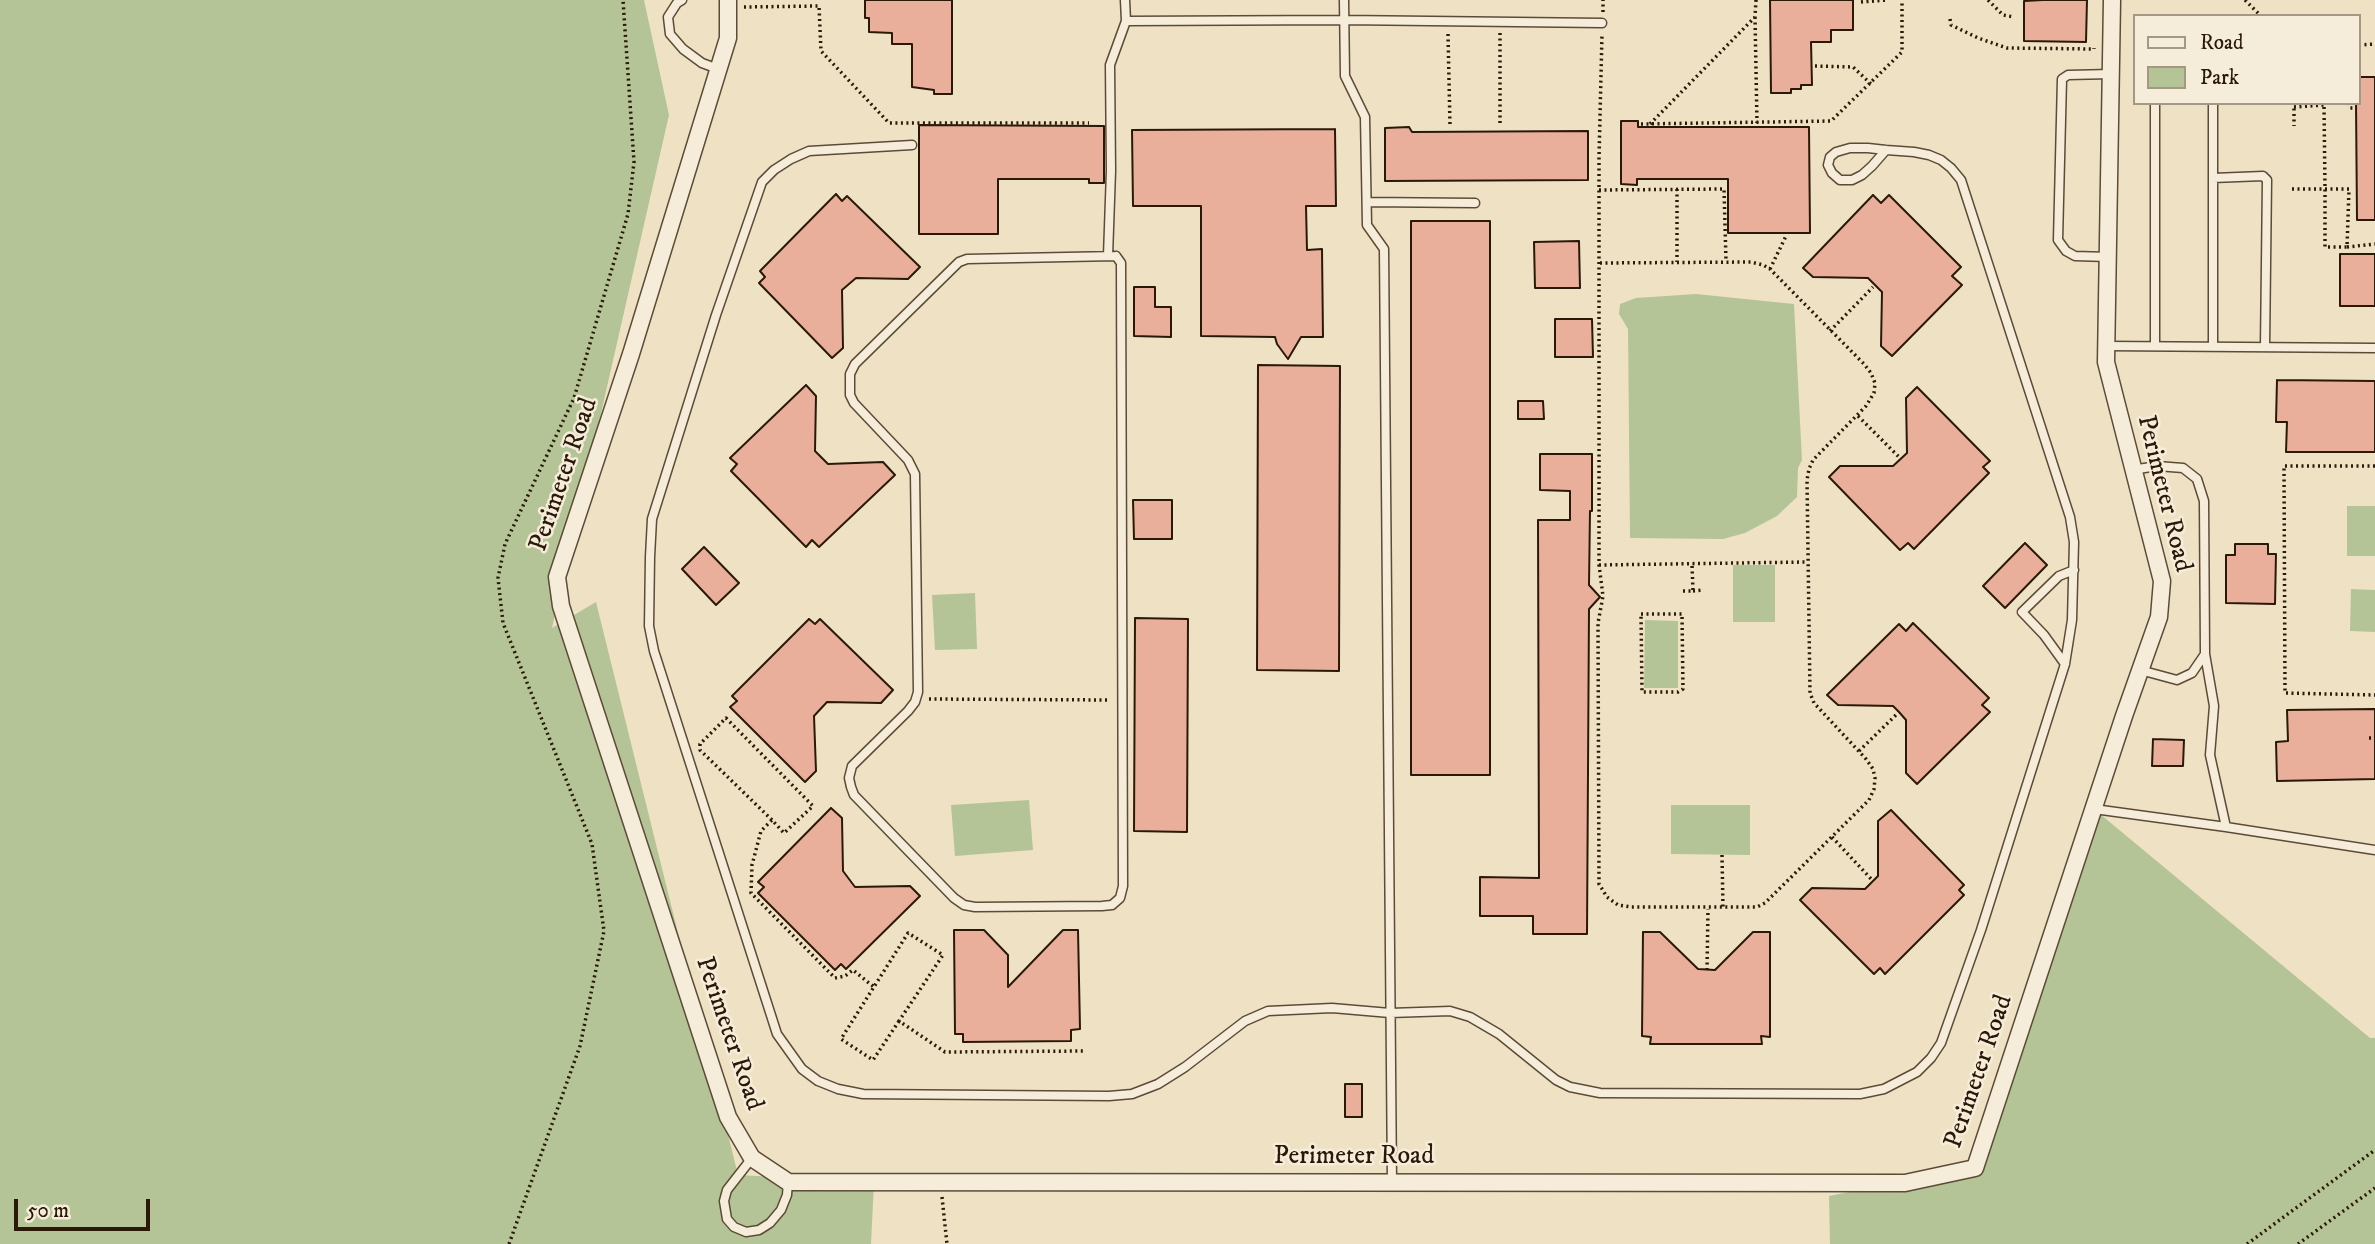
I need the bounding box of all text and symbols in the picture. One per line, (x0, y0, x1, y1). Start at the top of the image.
legend (2134, 14, 2361, 105)
text: Road (2200, 30, 2244, 56)
text: Park (2200, 65, 2239, 91)
street label: Perimeter Road (524, 394, 606, 556)
street label: Perimeter Road (2128, 412, 2198, 576)
street label: Perimeter Road (687, 953, 769, 1115)
street label: Perimeter Road (1939, 991, 2021, 1153)
street label: Perimeter Road (1274, 1142, 1434, 1174)
scale bar (18, 1184, 154, 1228)
text: 50 m (27, 1198, 69, 1224)

